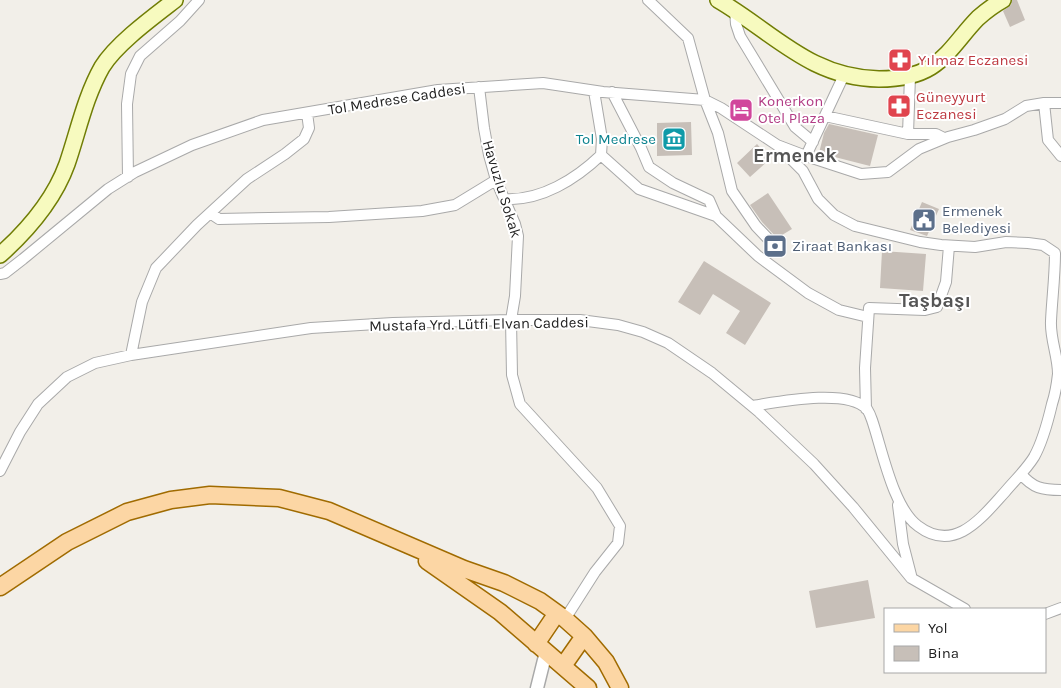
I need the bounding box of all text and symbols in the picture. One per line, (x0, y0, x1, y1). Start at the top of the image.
pharmacy icon: Yılmaz Eczanesi (887, 47, 913, 73)
place label: Yılmaz Eczanesi (918, 51, 1029, 69)
street label: Tol Medrese Caddesi (327, 79, 467, 119)
place label: Güneyyurt Eczanesi (916, 88, 986, 123)
place label: Konerkon Otel Plaza (758, 92, 825, 127)
pharmacy icon: Güneyyurt Eczanesi (886, 93, 912, 119)
hotel icon: Konerkon Otel Plaza (728, 97, 754, 123)
museum icon: Tol Medrese (661, 126, 687, 152)
place label: Tol Medrese (576, 130, 656, 148)
street label: Havuzlu Sokak (479, 138, 525, 240)
district label: Ermenek (753, 144, 837, 167)
place label: Ermenek Belediyesi (942, 202, 1011, 237)
public building icon: Ermenek Belediyesi (911, 207, 937, 233)
bank icon: Ziraat Bankası (762, 233, 788, 259)
place label: Ziraat Bankası (792, 237, 892, 255)
district label: Taşbaşı (899, 289, 971, 312)
street label: Mustafa Yrd. Lütfi Elvan Caddesi (369, 313, 589, 335)
legend (884, 608, 1046, 673)
text: Yol (928, 619, 948, 637)
text: Bina (928, 644, 959, 662)

